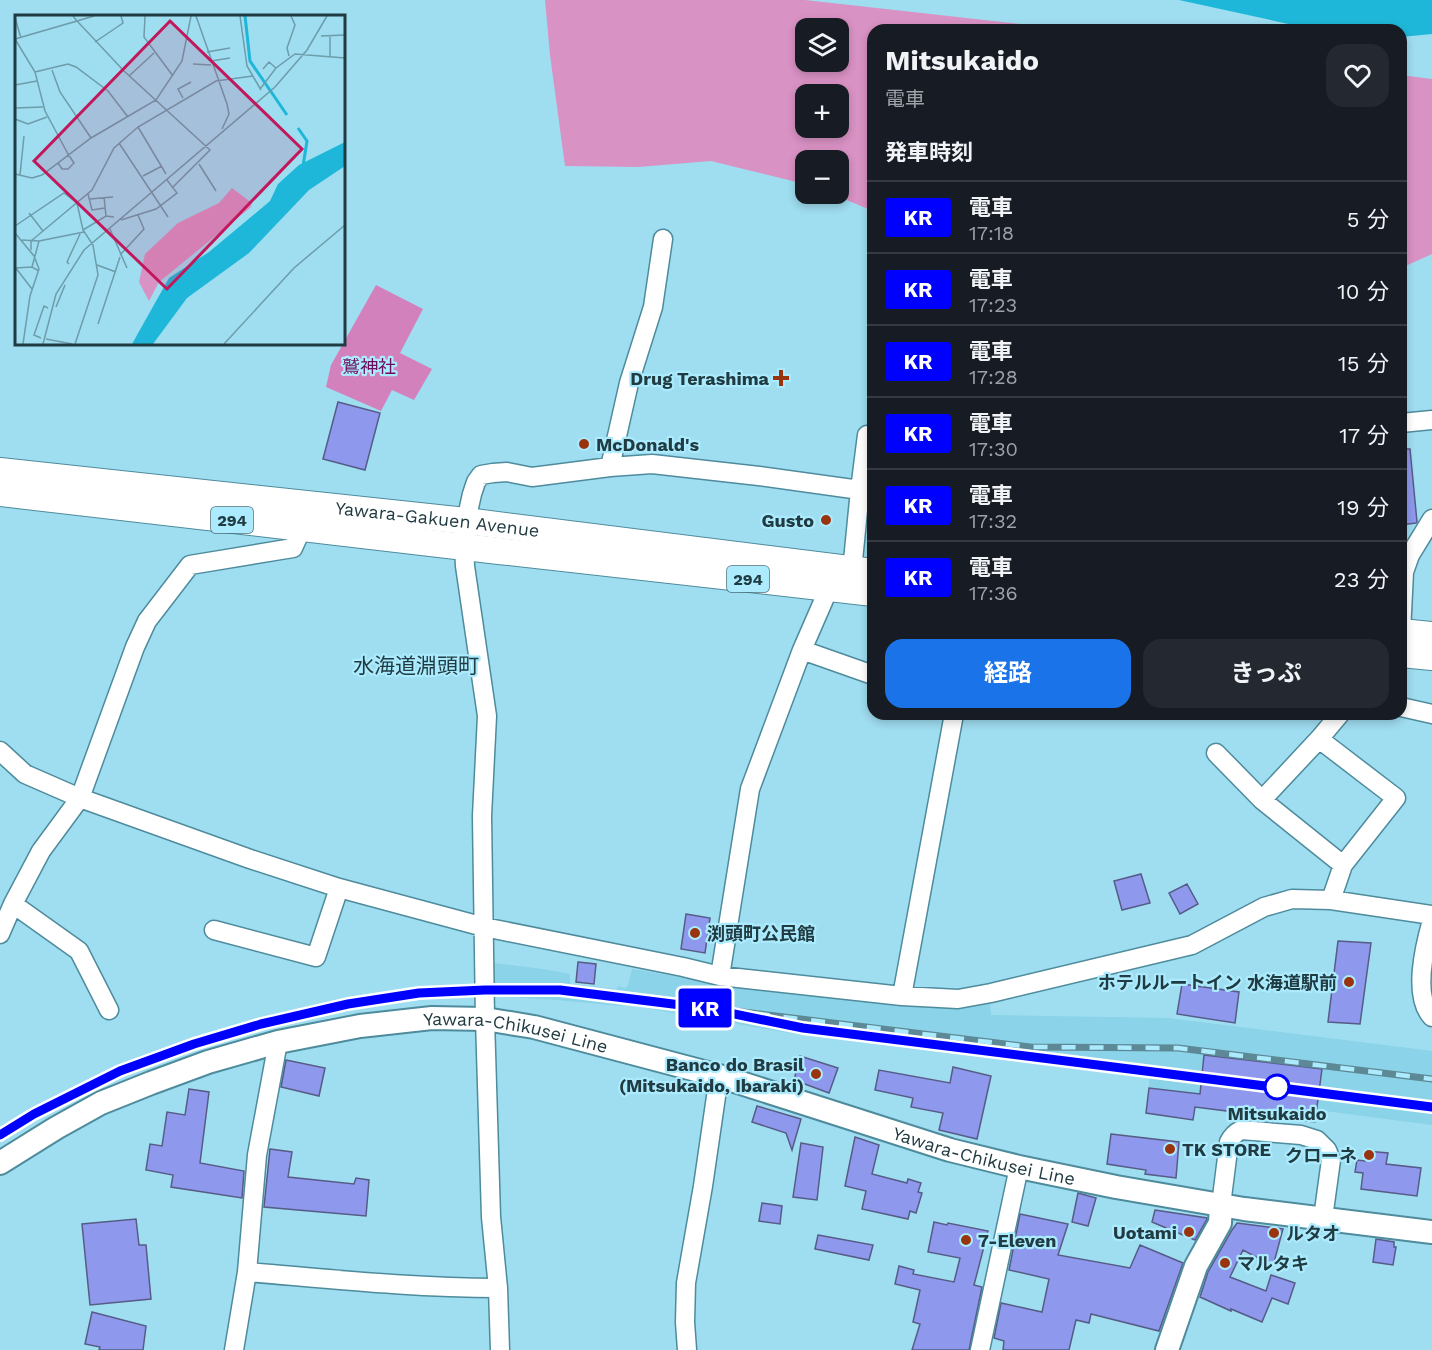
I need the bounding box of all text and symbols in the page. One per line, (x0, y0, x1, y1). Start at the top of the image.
inset map (15, 15, 345, 345)
map controls (795, 18, 849, 204)
button: layers (795, 18, 849, 72)
text: Mitsukaido (885, 44, 1039, 77)
button: heart (1326, 44, 1389, 107)
button: + (795, 84, 849, 138)
text: 電車 (885, 87, 925, 111)
text: 発車時刻 (885, 140, 973, 165)
button: − (795, 150, 849, 204)
text: 電車 (969, 195, 1013, 220)
text: KR (903, 205, 933, 230)
text: 5 分 (1347, 207, 1389, 232)
text: 17:18 (969, 221, 1014, 245)
text: 電車 (969, 267, 1013, 292)
text: KR (903, 277, 933, 302)
text: 10 分 (1337, 279, 1389, 304)
text: 17:23 (969, 293, 1017, 317)
text: 電車 (969, 339, 1013, 364)
text: KR (903, 349, 933, 374)
text: 15 分 (1338, 351, 1389, 376)
park label: 鷲神社 (342, 356, 396, 377)
text: 17:28 (969, 365, 1018, 389)
place label: Drug Terashima (630, 368, 770, 389)
marker: Drug Terashima (774, 371, 788, 385)
text: 電車 (969, 411, 1013, 436)
text: KR (903, 421, 933, 446)
text: 17 分 (1339, 423, 1389, 448)
place label: McDonald's (596, 434, 699, 455)
marker: McDonald's (577, 437, 591, 451)
text: 17:30 (969, 437, 1018, 461)
text: 電車 (969, 483, 1013, 508)
text: KR (903, 493, 933, 518)
text: 19 分 (1337, 495, 1389, 520)
street label: Yawara-Gakuen Avenue (334, 497, 541, 541)
road number: 294 (211, 507, 253, 533)
text: 17:32 (969, 509, 1017, 533)
place label: Gusto (762, 510, 814, 531)
marker: Gusto (819, 513, 833, 527)
text: 電車 (969, 555, 1013, 580)
text: KR (903, 565, 933, 590)
road number: 294 (727, 566, 769, 592)
text: 23 分 (1334, 567, 1389, 592)
text: 17:36 (969, 581, 1018, 605)
button: 経路 (885, 639, 1131, 708)
button: きっぷ (1143, 639, 1389, 708)
district label: 水海道淵頭町 (353, 653, 479, 678)
place label: 渕頭町公民館 (707, 923, 815, 944)
marker: 渕頭町公民館 (688, 926, 702, 940)
place label: ホテルルートイン 水海道駅前 (1098, 972, 1337, 993)
marker: ホテルルートイン 水海道駅前 (1342, 975, 1356, 989)
line badge: KR (678, 988, 732, 1028)
text: KR (690, 996, 720, 1021)
street label: Yawara-Chikusei Line (422, 1007, 610, 1057)
place label: Banco do Brasil (Mitsukaido, Ibaraki) (619, 1054, 804, 1096)
marker: Banco do Brasil (Mitsukaido, Ibaraki) (809, 1067, 823, 1081)
marker: Mitsukaido (1264, 1074, 1290, 1100)
place label: Mitsukaido (1227, 1103, 1327, 1124)
street label: Yawara-Chikusei Line (890, 1122, 1077, 1189)
place label: TK STORE (1182, 1139, 1271, 1160)
marker: TK STORE (1163, 1142, 1177, 1156)
place label: クローネ (1285, 1145, 1357, 1166)
marker: クローネ (1362, 1148, 1376, 1162)
place label: Uotami (1113, 1222, 1177, 1243)
place label: ルタオ (1286, 1223, 1340, 1244)
marker: Uotami (1182, 1225, 1196, 1239)
marker: ルタオ (1267, 1226, 1281, 1240)
place label: 7-Eleven (978, 1230, 1056, 1251)
marker: 7-Eleven (959, 1233, 973, 1247)
place label: マルタキ (1237, 1253, 1309, 1274)
marker: マルタキ (1218, 1256, 1232, 1270)

